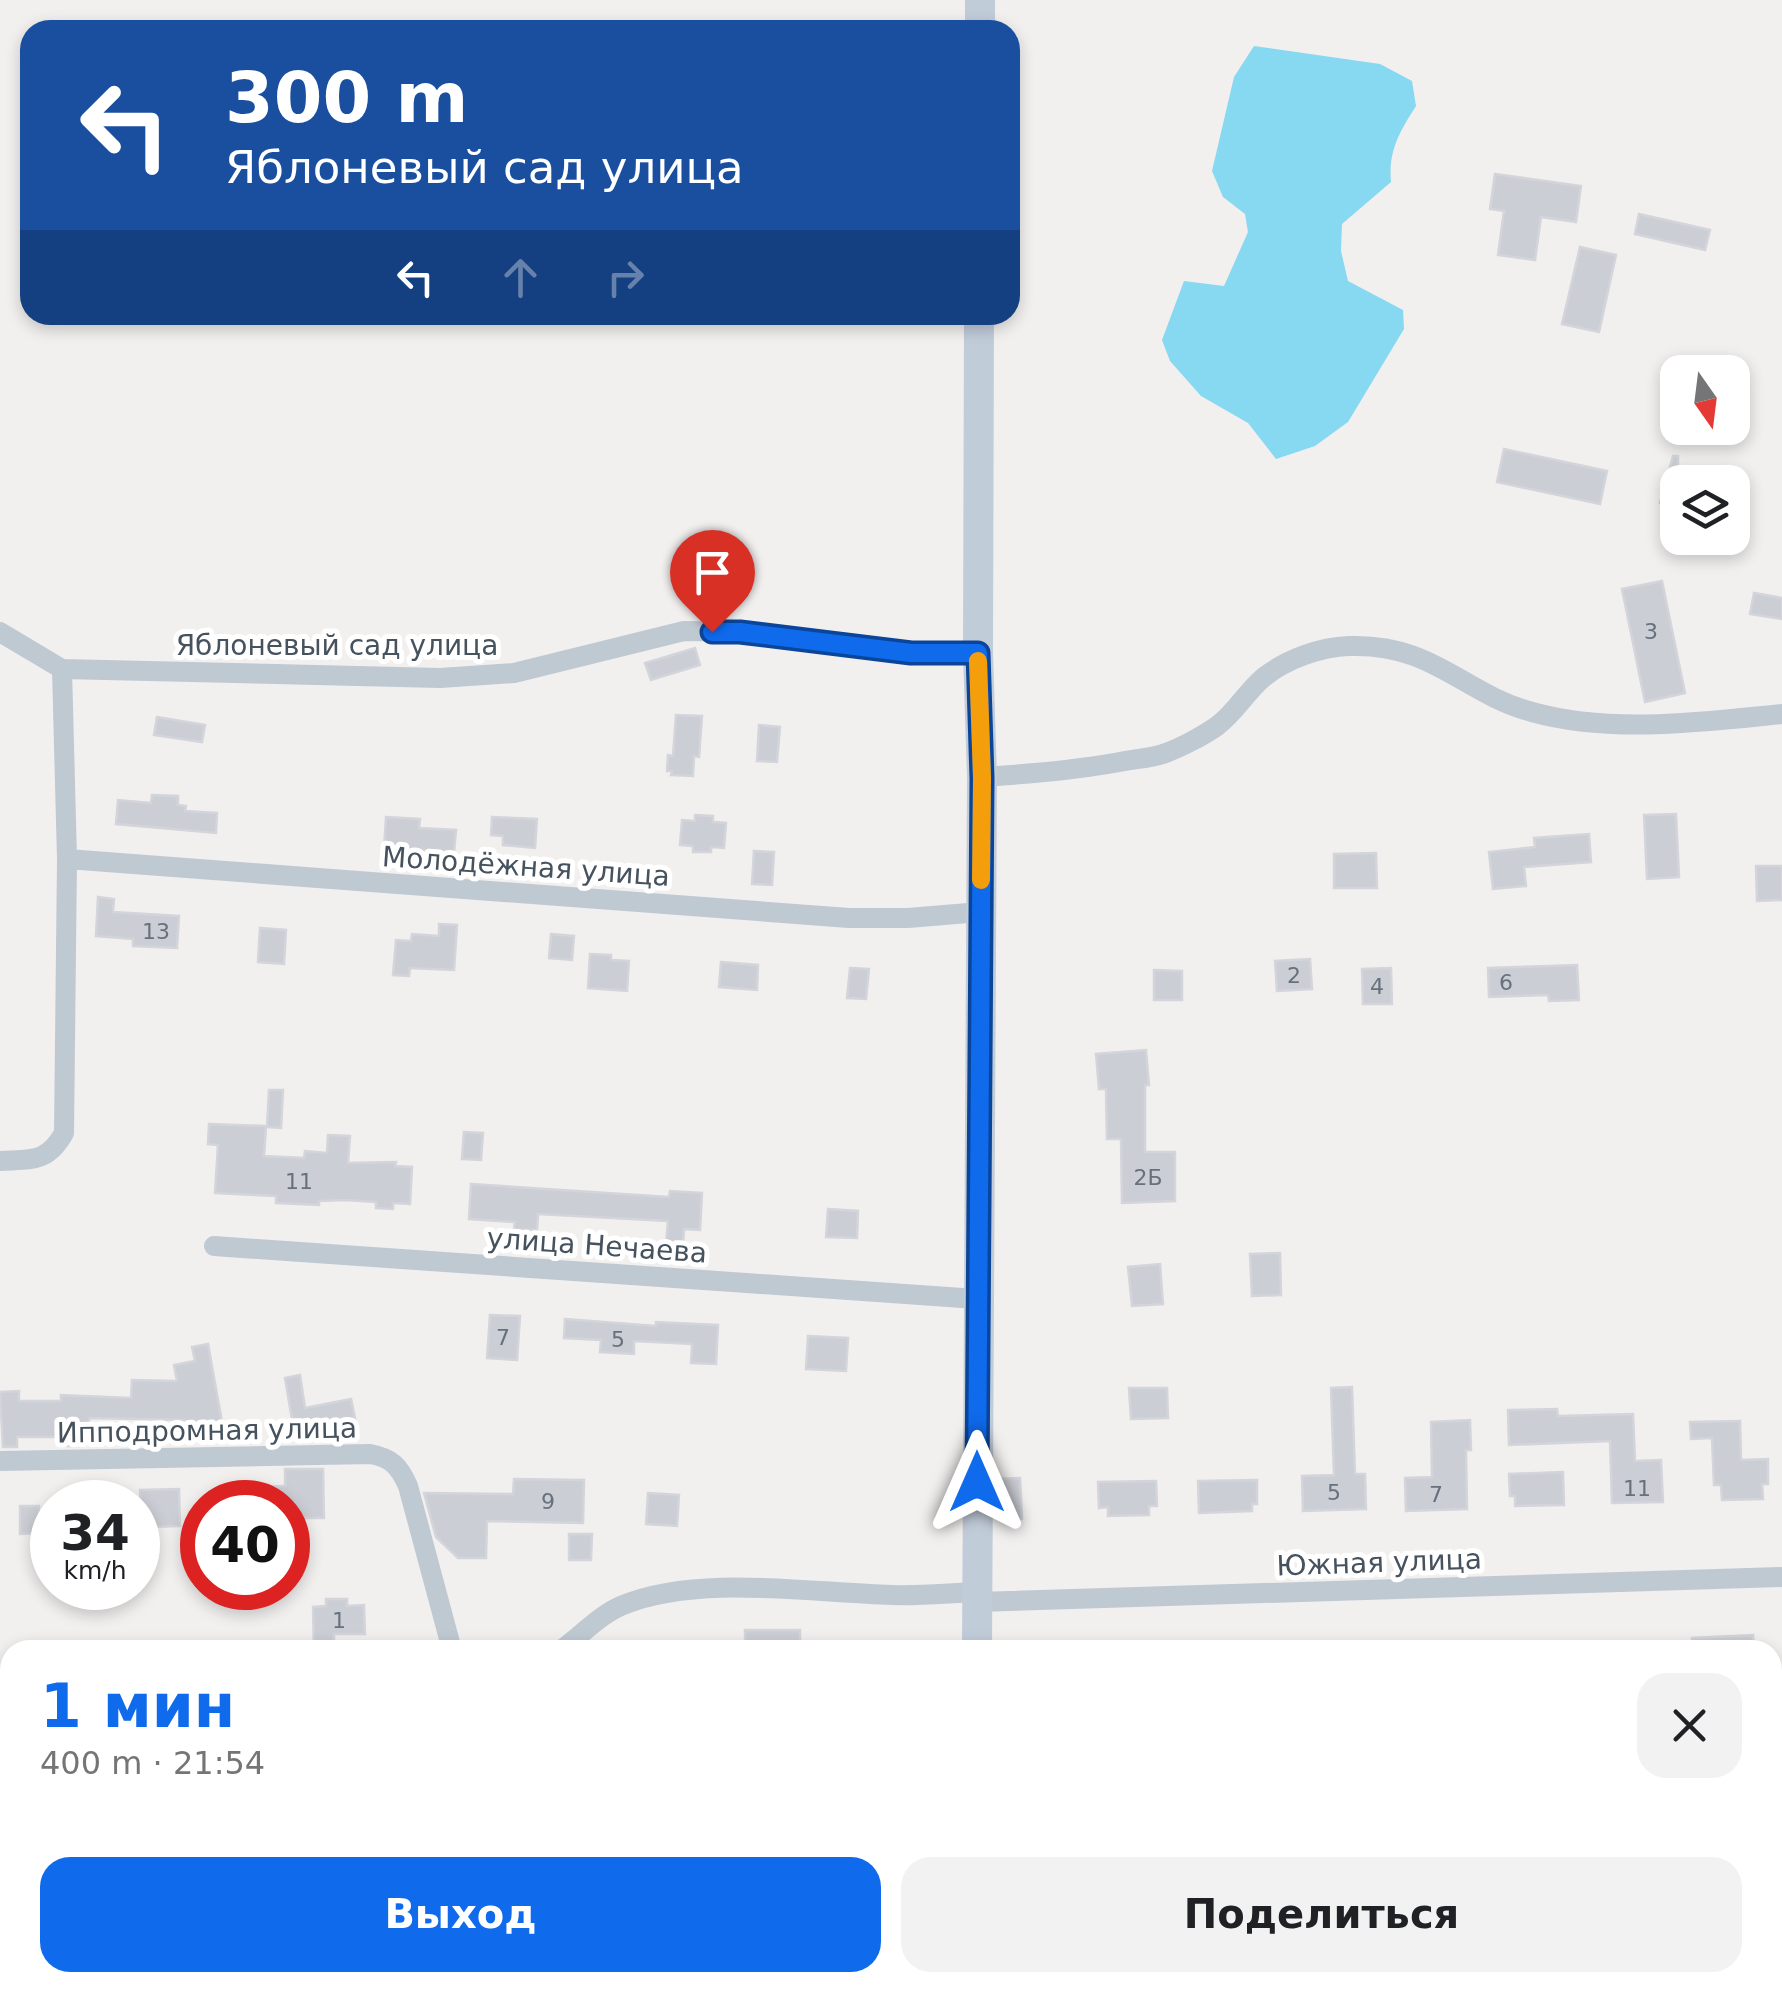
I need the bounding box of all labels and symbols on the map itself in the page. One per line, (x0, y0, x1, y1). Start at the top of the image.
north arrow (1660, 355, 1750, 445)
pin (670, 530, 755, 633)
house number: 3 (1644, 619, 1658, 644)
street label: Яблоневый сад улица (176, 629, 498, 662)
street label: Молодёжная улица (381, 840, 671, 893)
house number: 13 (142, 919, 170, 944)
house number: 2 (1287, 963, 1301, 988)
house number: 6 (1499, 970, 1513, 995)
house number: 4 (1370, 974, 1384, 999)
house number: 2Б (1133, 1165, 1163, 1190)
house number: 11 (285, 1169, 313, 1194)
street label: улица Нечаева (486, 1221, 708, 1270)
house number: 7 (496, 1325, 510, 1350)
house number: 5 (611, 1327, 625, 1352)
street label: Ипподромная улица (57, 1411, 357, 1450)
position arrow (925, 1430, 1029, 1534)
house number: 11 (1623, 1476, 1651, 1501)
speed limit sign: 40 (180, 1480, 310, 1610)
house number: 5 (1327, 1480, 1341, 1505)
house number: 7 (1429, 1482, 1443, 1507)
house number: 9 (541, 1489, 555, 1514)
street label: Южная улица (1276, 1542, 1482, 1583)
house number: 1 (332, 1608, 346, 1633)

